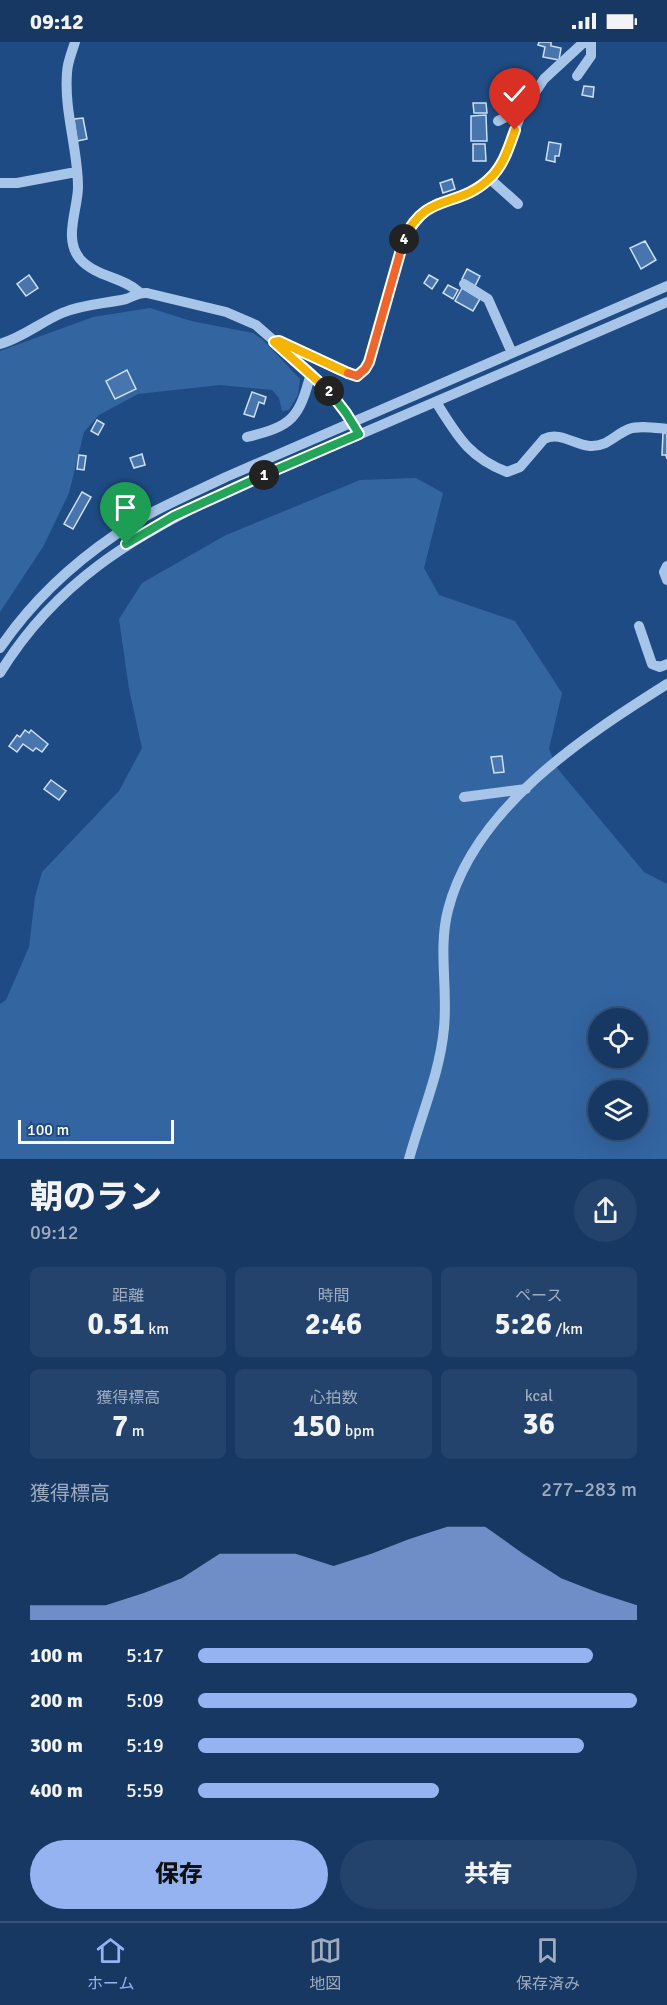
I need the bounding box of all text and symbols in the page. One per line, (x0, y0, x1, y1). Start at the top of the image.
text: 09:12 (30, 8, 84, 35)
pin (489, 68, 540, 130)
icon: check (498, 77, 531, 110)
pin: 4 (389, 224, 419, 254)
text: 4 (400, 229, 408, 249)
pin: 2 (314, 376, 344, 406)
text: 2 (325, 381, 333, 401)
pin: 1 (249, 460, 279, 490)
text: 1 (260, 465, 268, 485)
pin (100, 482, 151, 544)
icon: arrive (109, 491, 142, 524)
map controls (588, 1008, 648, 1140)
button: locate (588, 1008, 648, 1068)
button: layers (588, 1080, 648, 1140)
scale bar (18, 1117, 174, 1144)
text: 100 m (27, 1120, 69, 1140)
text: 朝のラン (30, 1177, 162, 1218)
button: share (574, 1179, 637, 1242)
text: 09:12 (30, 1220, 79, 1245)
text: 距離 (112, 1286, 144, 1306)
text: 時間 (317, 1286, 350, 1306)
text: ペース (515, 1286, 562, 1306)
text: 0.51 (87, 1306, 145, 1343)
text: 2:46 (305, 1306, 362, 1343)
text: 5:26 (495, 1306, 552, 1343)
text: km (145, 1319, 169, 1339)
text: /km (552, 1319, 583, 1339)
text: kcal (525, 1386, 553, 1406)
text: 獲得標高 (96, 1388, 160, 1408)
text: 心拍数 (309, 1388, 358, 1408)
text: 36 (523, 1406, 555, 1443)
text: 7 (112, 1408, 128, 1445)
text: 150 (293, 1408, 341, 1445)
text: m (128, 1421, 144, 1441)
text: bpm (341, 1421, 374, 1441)
text: 277–283 m (541, 1477, 637, 1502)
text: 獲得標高 (30, 1481, 110, 1506)
text: 100 m (30, 1643, 83, 1668)
text: 5:17 (126, 1643, 164, 1668)
text: 200 m (30, 1688, 83, 1713)
text: 5:09 (126, 1688, 164, 1713)
text: 300 m (30, 1733, 83, 1758)
text: 5:19 (126, 1733, 164, 1758)
text: 400 m (30, 1778, 83, 1803)
text: 5:59 (126, 1778, 164, 1803)
button: 保存 (30, 1840, 328, 1909)
button: 共有 (340, 1840, 637, 1909)
tab: ホーム (87, 1934, 135, 1994)
tab: 地図 (309, 1934, 342, 1994)
tab: 保存済み (516, 1934, 580, 1994)

